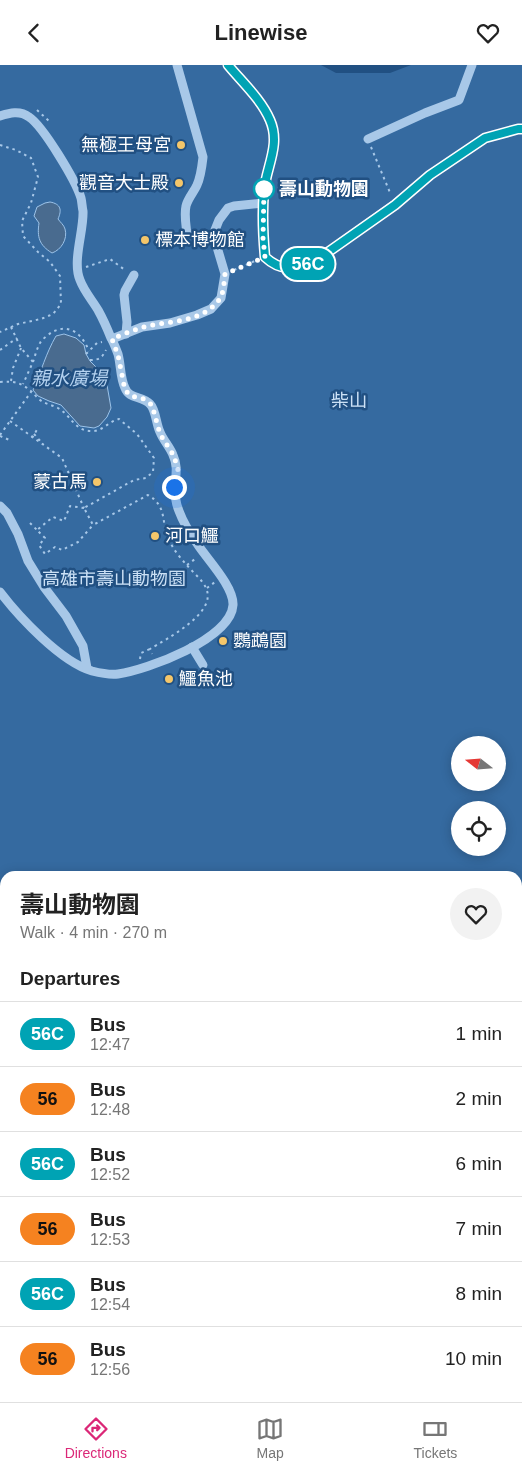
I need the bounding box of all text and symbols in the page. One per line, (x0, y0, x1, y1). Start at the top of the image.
icon: back (20, 19, 48, 47)
icon: heart (474, 19, 502, 47)
text: Linewise (215, 20, 307, 45)
place label: 無極王母宮 (81, 135, 171, 155)
marker: 無極王母宮 (175, 139, 187, 151)
place label: 觀音大士殿 (79, 173, 169, 193)
marker: 觀音大士殿 (173, 177, 185, 189)
marker: 壽山動物園 (253, 178, 275, 200)
place label: 壽山動物園 (279, 179, 369, 199)
place label: 標本博物館 (155, 230, 245, 250)
marker: 標本博物館 (139, 234, 151, 246)
line badge: 56C (279, 248, 337, 280)
text: 56C (291, 254, 325, 274)
water label: 親水廣場 (31, 368, 109, 389)
park label: 柴山 (331, 391, 367, 411)
place label: 蒙古馬 (33, 472, 87, 492)
your location (162, 475, 187, 500)
marker: 蒙古馬 (91, 476, 103, 488)
place label: 河口鱷 (165, 526, 219, 546)
marker: 河口鱷 (149, 530, 161, 542)
park label: 高雄市壽山動物園 (42, 569, 186, 589)
place label: 鸚鵡園 (233, 631, 287, 651)
marker: 鸚鵡園 (217, 635, 229, 647)
place label: 鱷魚池 (179, 669, 233, 689)
marker: 鱷魚池 (163, 673, 175, 685)
north arrow (451, 736, 506, 791)
map controls (451, 736, 506, 856)
button: locate (451, 801, 506, 856)
button: heart (450, 888, 502, 940)
text: 壽山動物園 (20, 891, 140, 918)
text: Walk · 4 min · 270 m (20, 924, 167, 941)
text: Departures (20, 968, 120, 989)
text: Bus (90, 1014, 126, 1035)
text: 1 min (456, 1023, 502, 1044)
text: 56C (31, 1024, 64, 1044)
text: 12:47 (90, 1036, 130, 1053)
text: Bus (90, 1079, 126, 1100)
text: 2 min (456, 1088, 502, 1109)
text: 56 (37, 1089, 58, 1109)
text: 12:48 (90, 1101, 130, 1118)
text: Bus (90, 1144, 126, 1165)
text: 6 min (456, 1153, 502, 1174)
text: 56C (31, 1154, 64, 1174)
text: 12:52 (90, 1166, 130, 1183)
text: Bus (90, 1209, 126, 1230)
text: 7 min (456, 1218, 502, 1239)
text: 56 (37, 1219, 58, 1239)
text: 12:53 (90, 1231, 130, 1248)
text: Bus (90, 1274, 126, 1295)
text: 8 min (456, 1283, 502, 1304)
text: 56C (31, 1284, 64, 1304)
text: 12:54 (90, 1296, 130, 1313)
text: Bus (90, 1339, 126, 1360)
text: 10 min (445, 1348, 502, 1369)
text: 56 (37, 1349, 58, 1369)
text: 12:56 (90, 1361, 130, 1378)
tab: Directions (65, 1415, 127, 1461)
tab: Map (256, 1415, 284, 1461)
tab: Tickets (413, 1415, 457, 1461)

